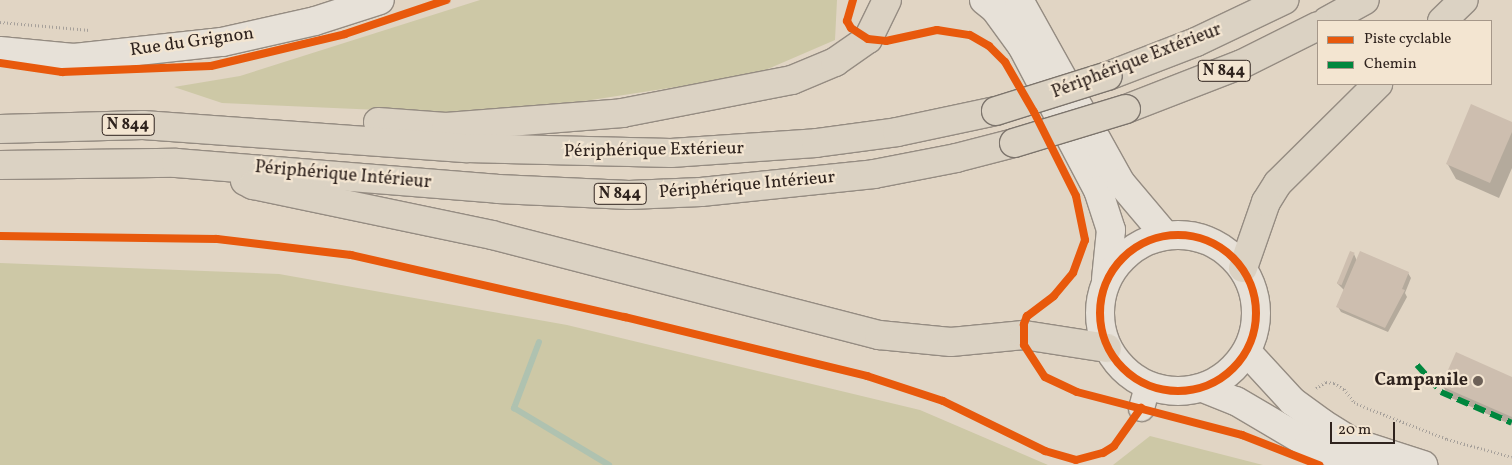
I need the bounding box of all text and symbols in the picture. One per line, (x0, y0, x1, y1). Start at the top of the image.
street label: Périphérique Extérieur (1049, 20, 1225, 104)
legend (1317, 20, 1492, 85)
street label: Rue du Grignon (129, 24, 255, 62)
text: Piste cyclable (1364, 29, 1451, 50)
text: Chemin (1364, 54, 1417, 75)
road number: N 844 (1196, 58, 1252, 84)
road number: N 844 (100, 112, 156, 138)
street label: Périphérique Extérieur (564, 139, 744, 163)
street label: Périphérique Intérieur (254, 158, 432, 194)
street label: Périphérique Intérieur (658, 168, 836, 204)
road number: N 844 (592, 180, 648, 208)
place label: Campanile (1374, 370, 1468, 392)
marker: Campanile (1472, 375, 1484, 387)
scale bar (1332, 412, 1397, 444)
text: 20 m (1338, 420, 1371, 441)

